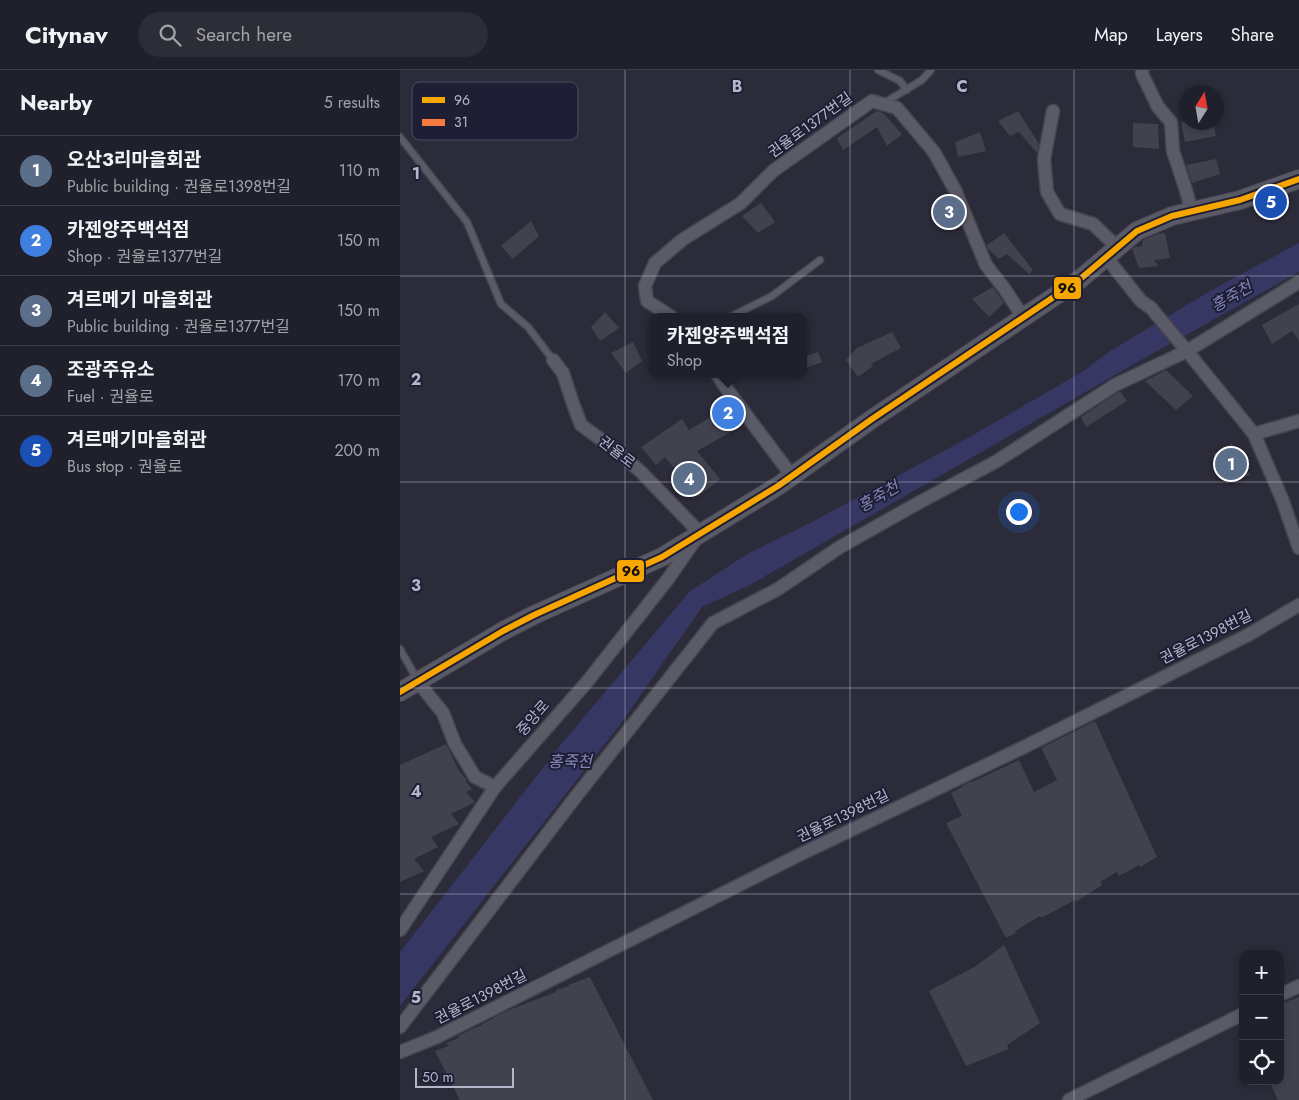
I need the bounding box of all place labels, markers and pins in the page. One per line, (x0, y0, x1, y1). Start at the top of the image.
pin: 5 (1255, 183, 1287, 221)
pin: 3 (933, 193, 965, 231)
pin: 2 (712, 394, 744, 432)
pin: 1 (1215, 445, 1247, 483)
pin: 4 (673, 460, 705, 498)

